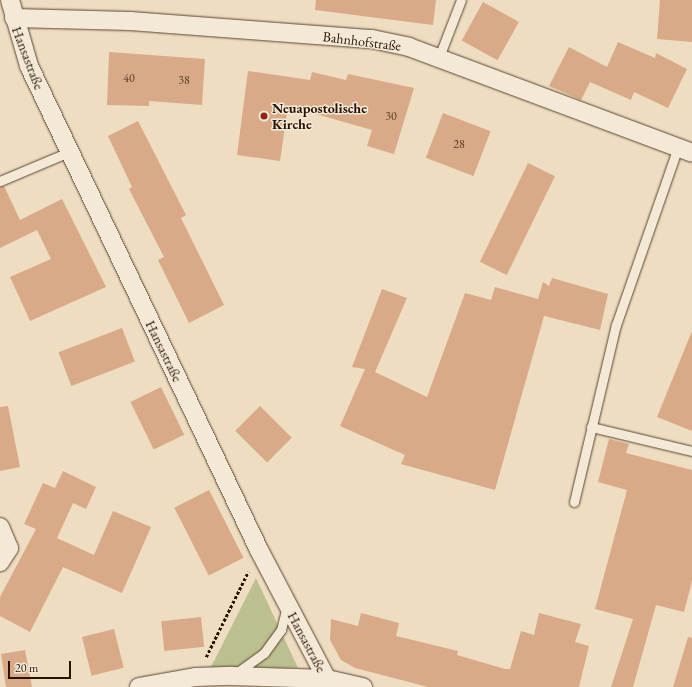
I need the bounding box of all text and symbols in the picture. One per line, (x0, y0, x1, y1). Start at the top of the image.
street label: Hansastraße (8, 24, 48, 92)
street label: Bahnhofstraße (322, 28, 402, 54)
house number: 40 (123, 72, 135, 86)
house number: 38 (178, 74, 190, 88)
place label: Neuapostolische Kirche (272, 100, 367, 132)
house number: 30 (385, 110, 397, 124)
marker: Neuapostolische Kirche (259, 111, 269, 121)
house number: 28 (453, 138, 465, 152)
street label: Hansastraße (142, 318, 186, 384)
street label: Hansastraße (284, 609, 330, 675)
scale bar (10, 653, 73, 679)
text: 20 m (15, 660, 38, 676)

